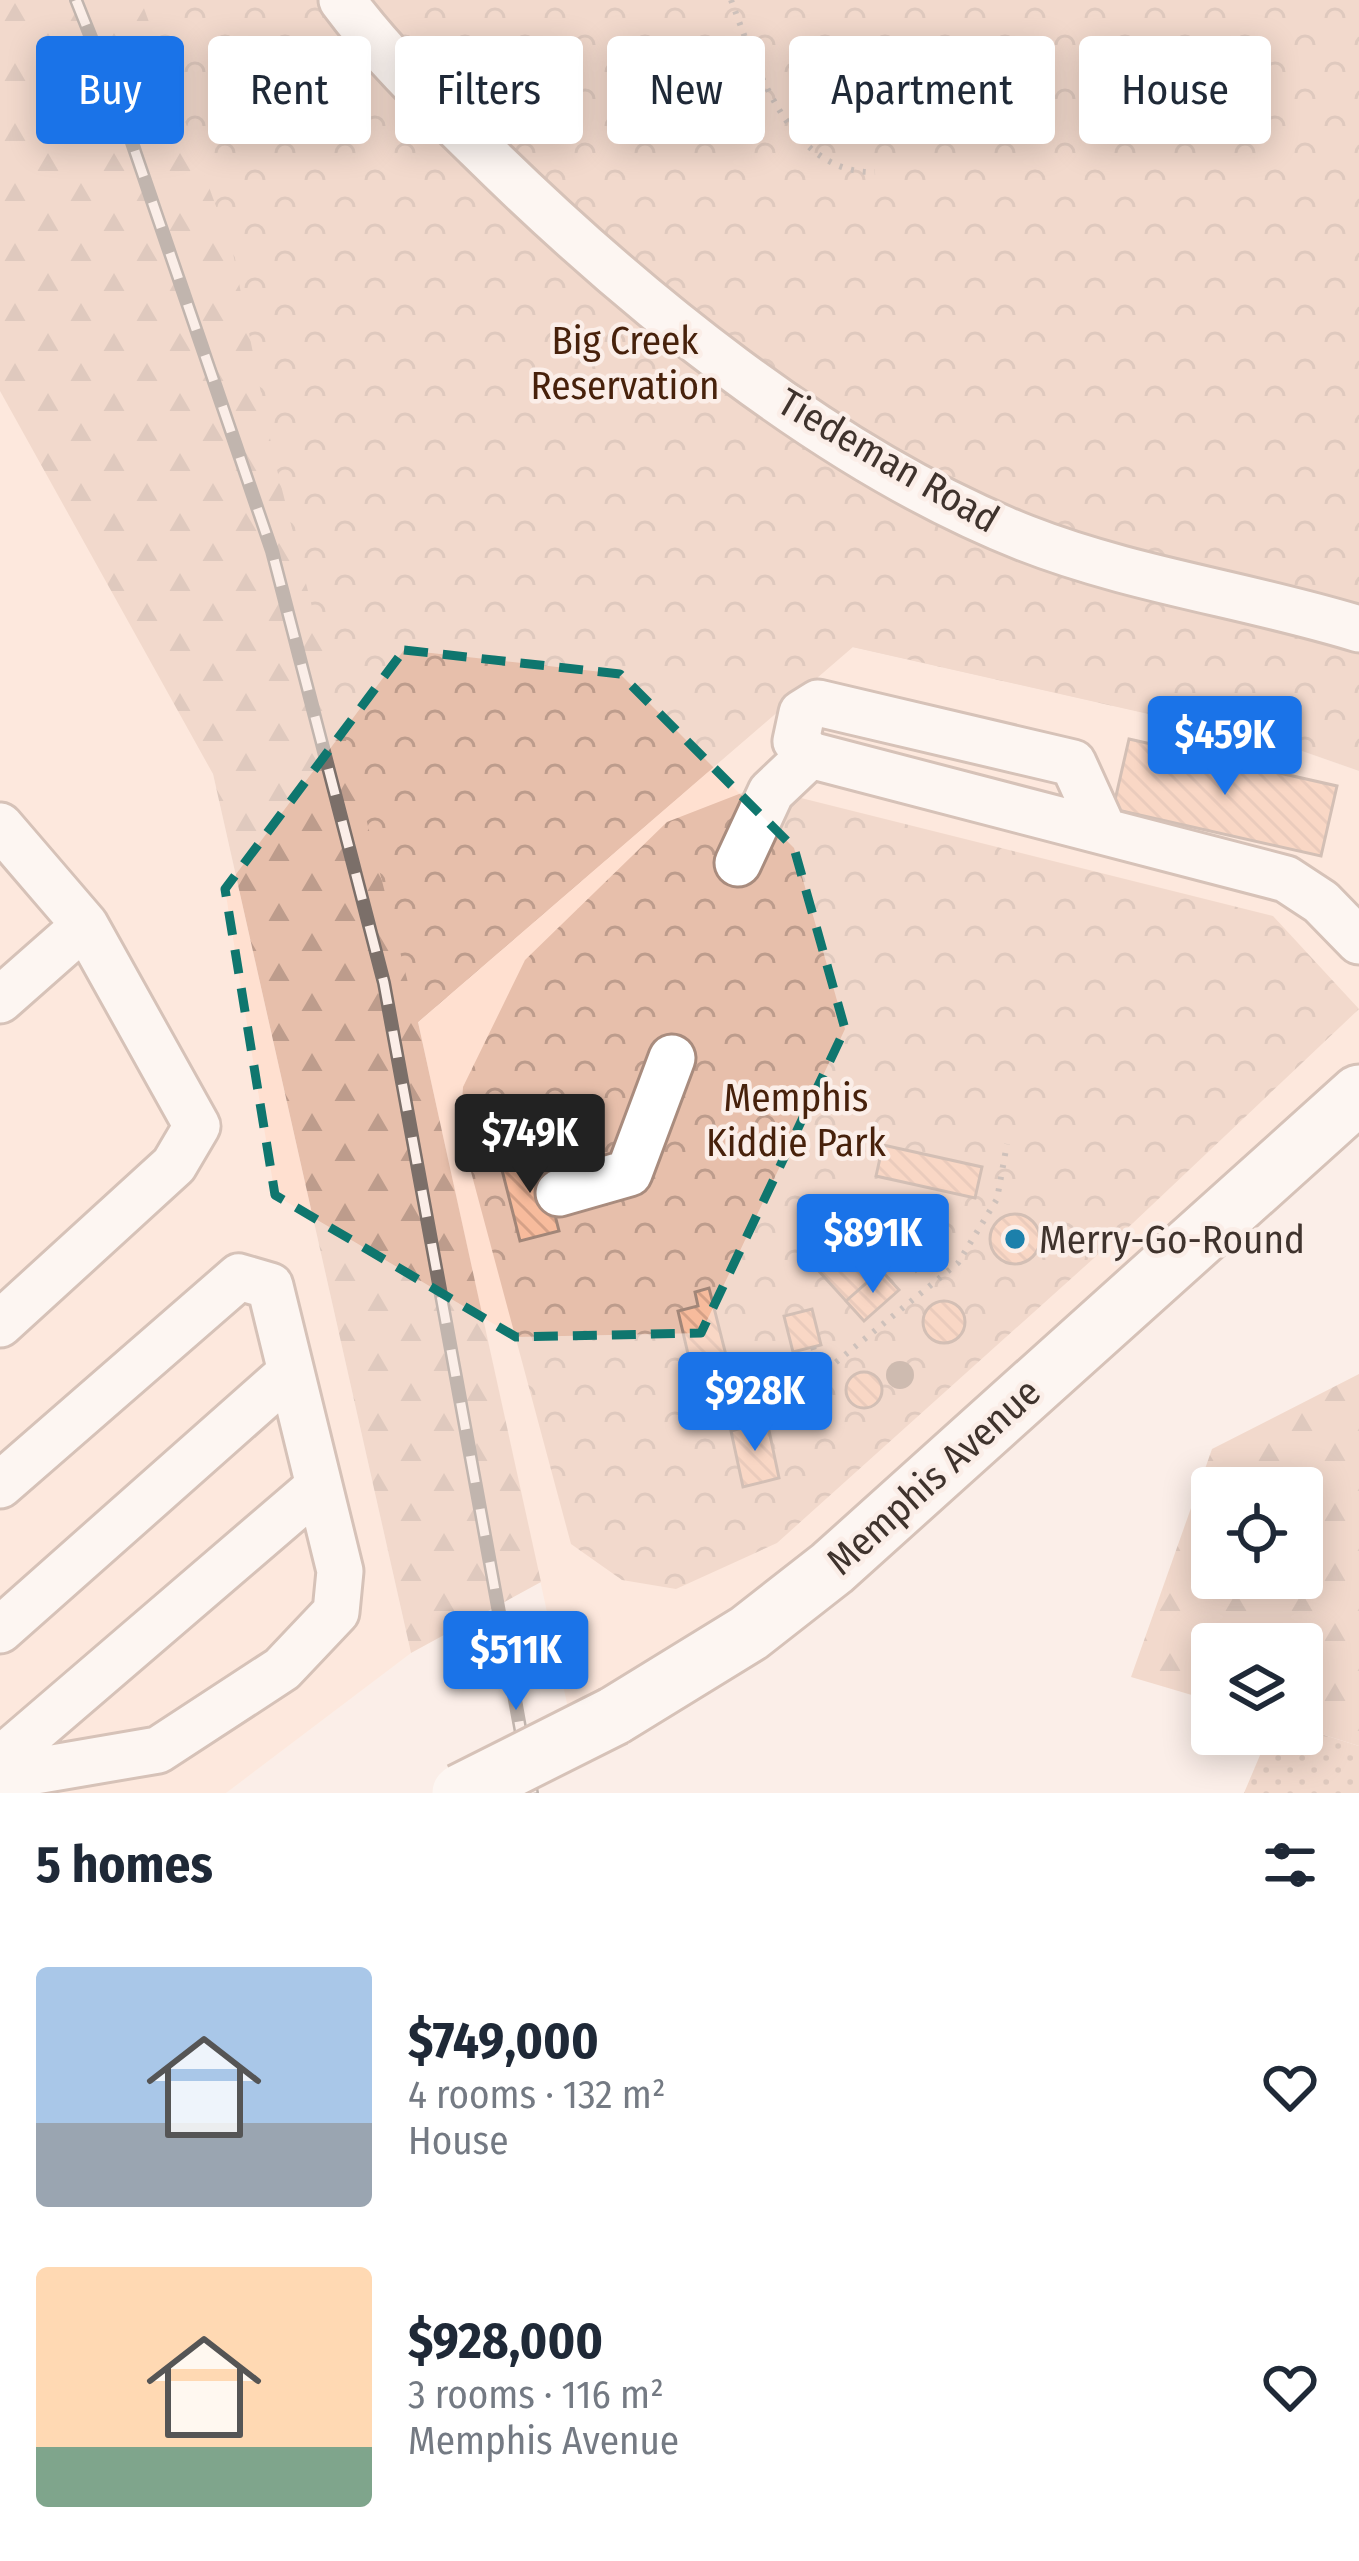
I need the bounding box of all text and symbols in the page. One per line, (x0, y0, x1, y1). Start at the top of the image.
chip: Buy (36, 36, 184, 144)
chip: Rent (208, 36, 371, 144)
chip: Filters (395, 36, 583, 144)
chip: New (607, 36, 765, 144)
chip: Apartment (789, 36, 1055, 144)
chip: House (1079, 36, 1271, 144)
park label: Big Creek Reservation (530, 318, 720, 409)
street label: Tiedeman Road (770, 379, 1007, 543)
pin: $459K (1141, 696, 1309, 798)
text: $459K (1175, 712, 1275, 758)
park label: Memphis Kiddie Park (706, 1075, 887, 1166)
pin: $749K (446, 1094, 614, 1196)
text: $749K (482, 1110, 578, 1156)
pin: $891K (789, 1194, 957, 1296)
text: $891K (824, 1210, 922, 1256)
place label: Merry-Go-Round (1039, 1217, 1305, 1263)
marker: Merry-Go-Round (1002, 1226, 1028, 1252)
pin: $928K (671, 1352, 839, 1454)
text: $928K (705, 1368, 805, 1414)
street label: Memphis Avenue (818, 1369, 1050, 1585)
map controls (1191, 1467, 1323, 1755)
button: locate (1191, 1467, 1323, 1599)
pin: $511K (432, 1611, 600, 1713)
button: layers (1191, 1623, 1323, 1755)
text: $511K (470, 1627, 562, 1673)
icon: filters (1257, 1832, 1323, 1898)
text: 5 homes (36, 1834, 213, 1896)
text: $749,000 (408, 2010, 599, 2072)
icon: home (132, 2015, 276, 2159)
icon: heart (1257, 2054, 1323, 2120)
text: 4 rooms · 132 m² (408, 2072, 666, 2118)
text: House (408, 2118, 508, 2164)
text: $928,000 (408, 2310, 603, 2372)
icon: home (132, 2315, 276, 2459)
icon: heart (1257, 2354, 1323, 2420)
text: 3 rooms · 116 m² (408, 2372, 664, 2418)
text: Memphis Avenue (408, 2418, 679, 2464)

